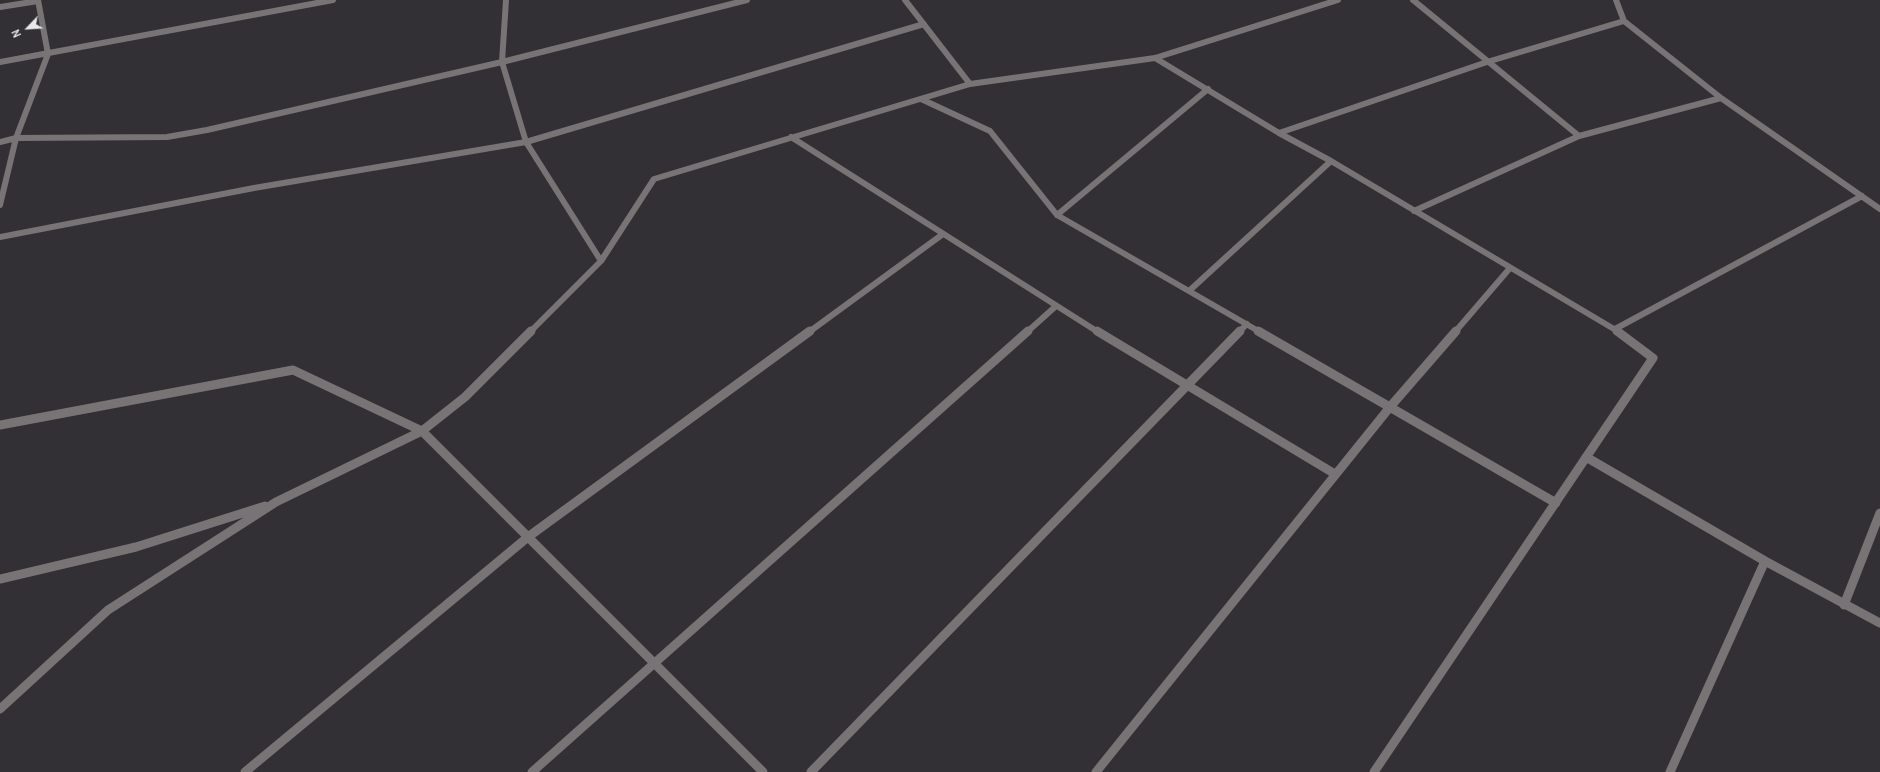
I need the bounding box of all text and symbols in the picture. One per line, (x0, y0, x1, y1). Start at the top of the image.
north arrow (8, 8, 48, 48)
text: N (9, 27, 24, 40)

